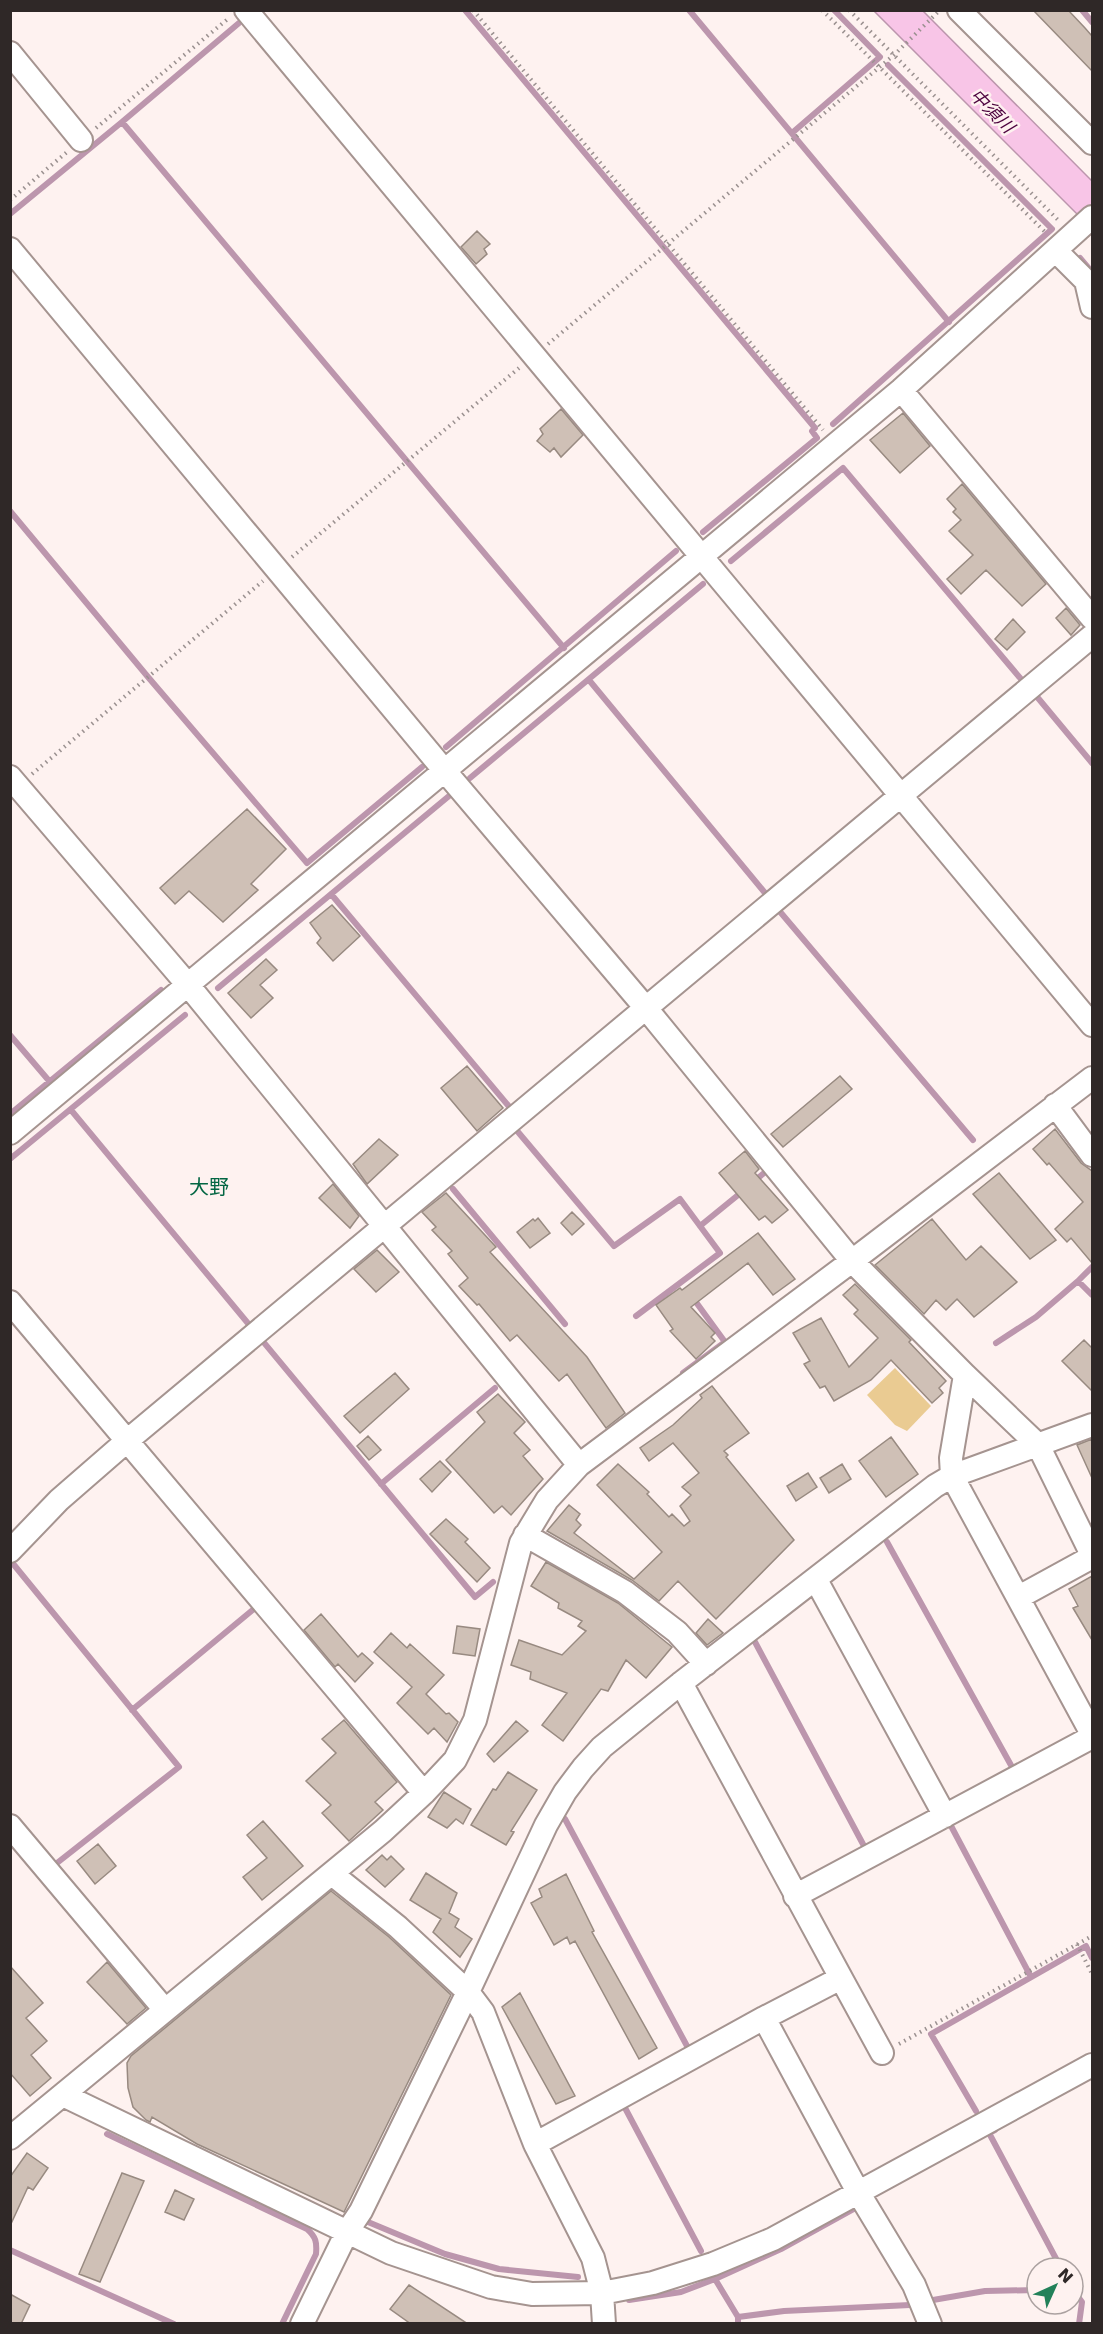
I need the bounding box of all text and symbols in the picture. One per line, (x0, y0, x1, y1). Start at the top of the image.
water label: 中須川 (966, 84, 1020, 139)
district label: 大野 (189, 1175, 229, 1199)
north arrow (1025, 2256, 1085, 2316)
text: N (1054, 2264, 1077, 2287)

